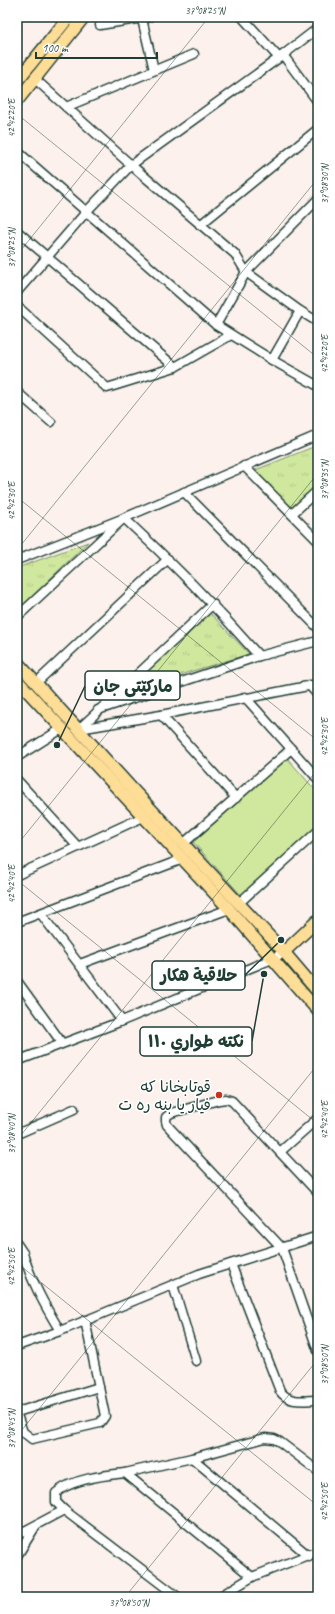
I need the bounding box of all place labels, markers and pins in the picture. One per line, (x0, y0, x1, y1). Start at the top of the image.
callout: مارکێتی جان (85, 671, 180, 700)
callout: حلاقية هكار (152, 961, 245, 990)
callout: نكته طواري ١١٠ (140, 1027, 252, 1056)
place label: قوتابخانا كه فيار يا بنه ره ت (118, 1077, 211, 1115)
marker: قوتابخانا كه فيار يا بنه ره ت (214, 1090, 224, 1100)

